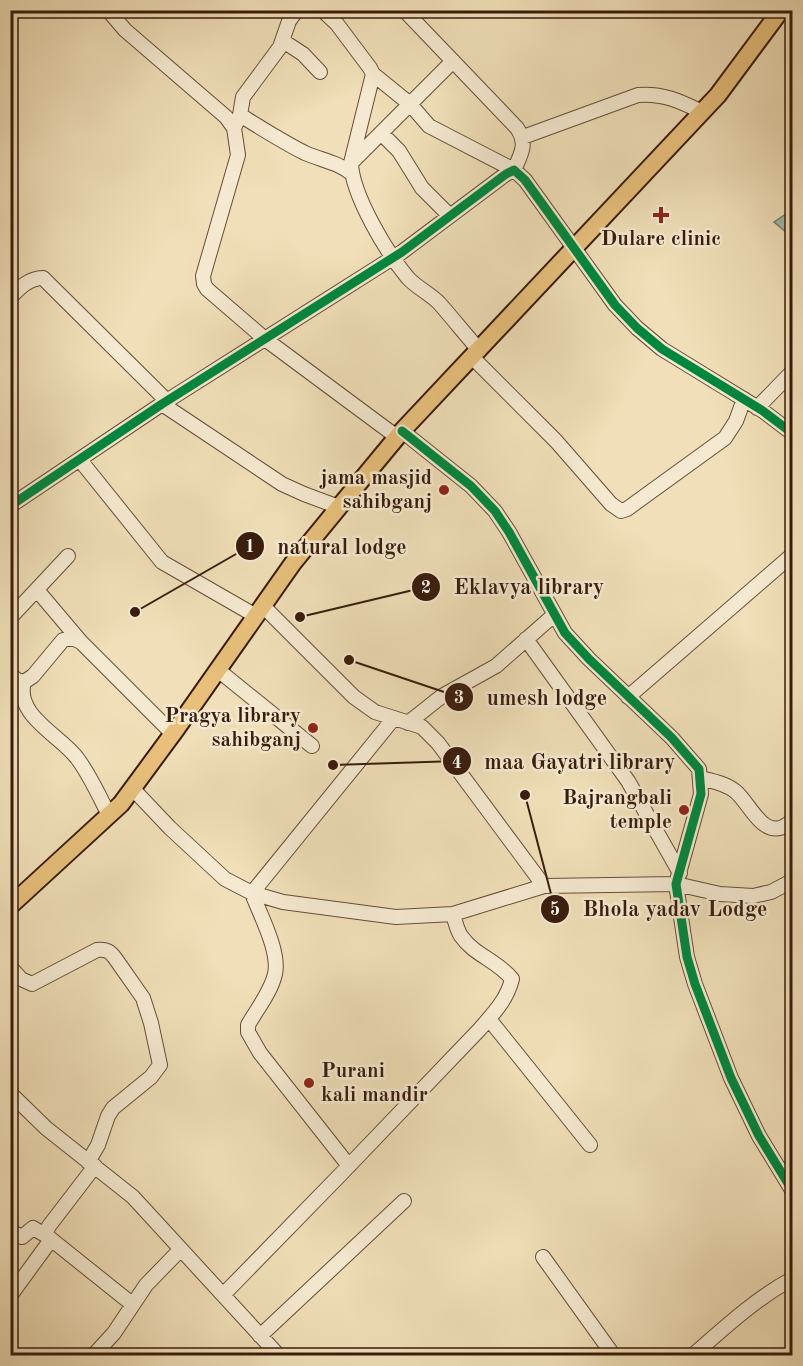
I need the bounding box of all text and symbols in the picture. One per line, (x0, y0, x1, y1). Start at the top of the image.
marker: Dulare clinic (652, 206, 670, 224)
place label: Dulare clinic (601, 229, 721, 250)
place label: jama masjid sahibganj (319, 468, 432, 513)
marker: jama masjid sahibganj (437, 483, 451, 497)
callout: natural lodge (235, 526, 419, 566)
text: natural lodge (277, 537, 407, 559)
text: 1 (245, 538, 255, 556)
callout: Eklavya library (411, 567, 616, 607)
text: Eklavya library (454, 577, 604, 599)
text: 2 (421, 579, 431, 597)
callout: umesh lodge (444, 677, 619, 717)
text: umesh lodge (487, 688, 607, 710)
text: 3 (454, 689, 464, 707)
place label: Pragya library sahibganj (164, 706, 301, 751)
marker: Pragya library sahibganj (306, 721, 320, 735)
callout: maa Gayatri library (442, 741, 688, 781)
text: maa Gayatri library (484, 752, 676, 774)
text: 4 (452, 754, 462, 772)
place label: Bajrangbali temple (562, 788, 672, 833)
marker: Bajrangbali temple (677, 803, 691, 817)
callout: Bhola yadav Lodge (540, 889, 779, 929)
text: Bhola yadav Lodge (582, 899, 768, 921)
text: 5 (550, 901, 560, 919)
place label: Purani kali mandir (321, 1061, 428, 1106)
marker: Purani kali mandir (302, 1076, 316, 1090)

